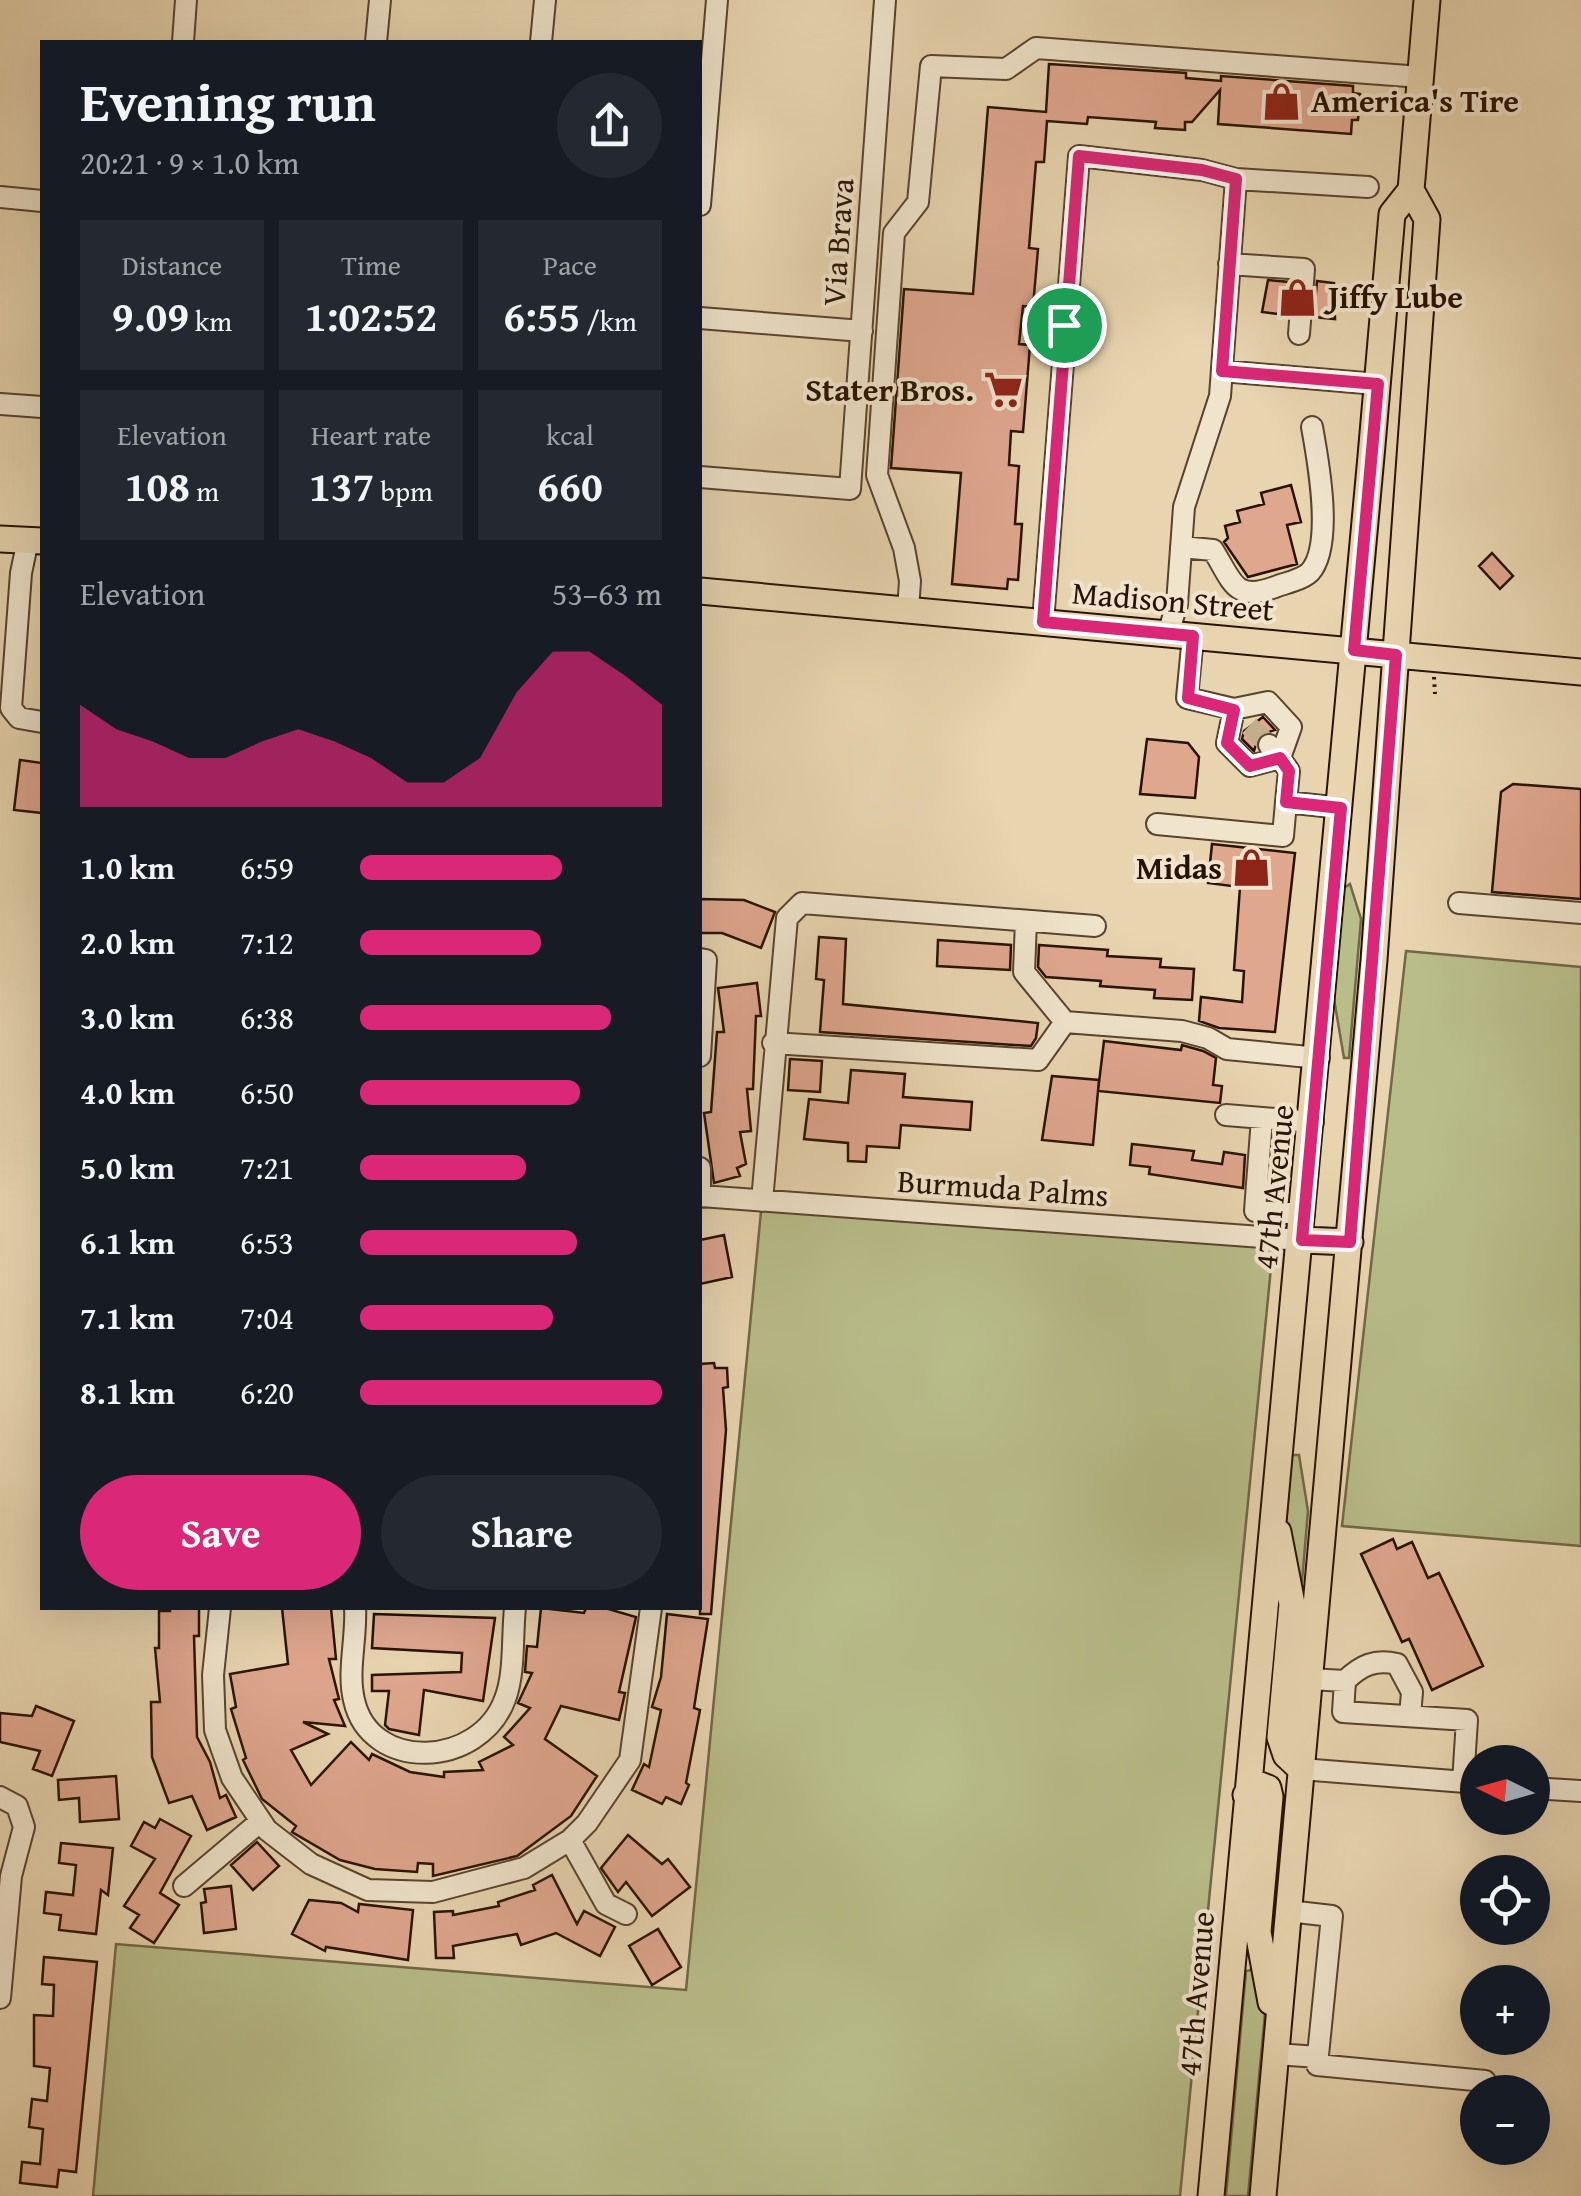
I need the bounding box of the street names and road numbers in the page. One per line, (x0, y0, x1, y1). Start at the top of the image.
street label: Via Brava (810, 176, 865, 308)
street label: Madison Street (1070, 568, 1276, 633)
street label: 47th Avenue (1241, 1102, 1306, 1272)
street label: Burmuda Palms (896, 1157, 1110, 1218)
street label: 47th Avenue (1165, 1909, 1226, 2078)

